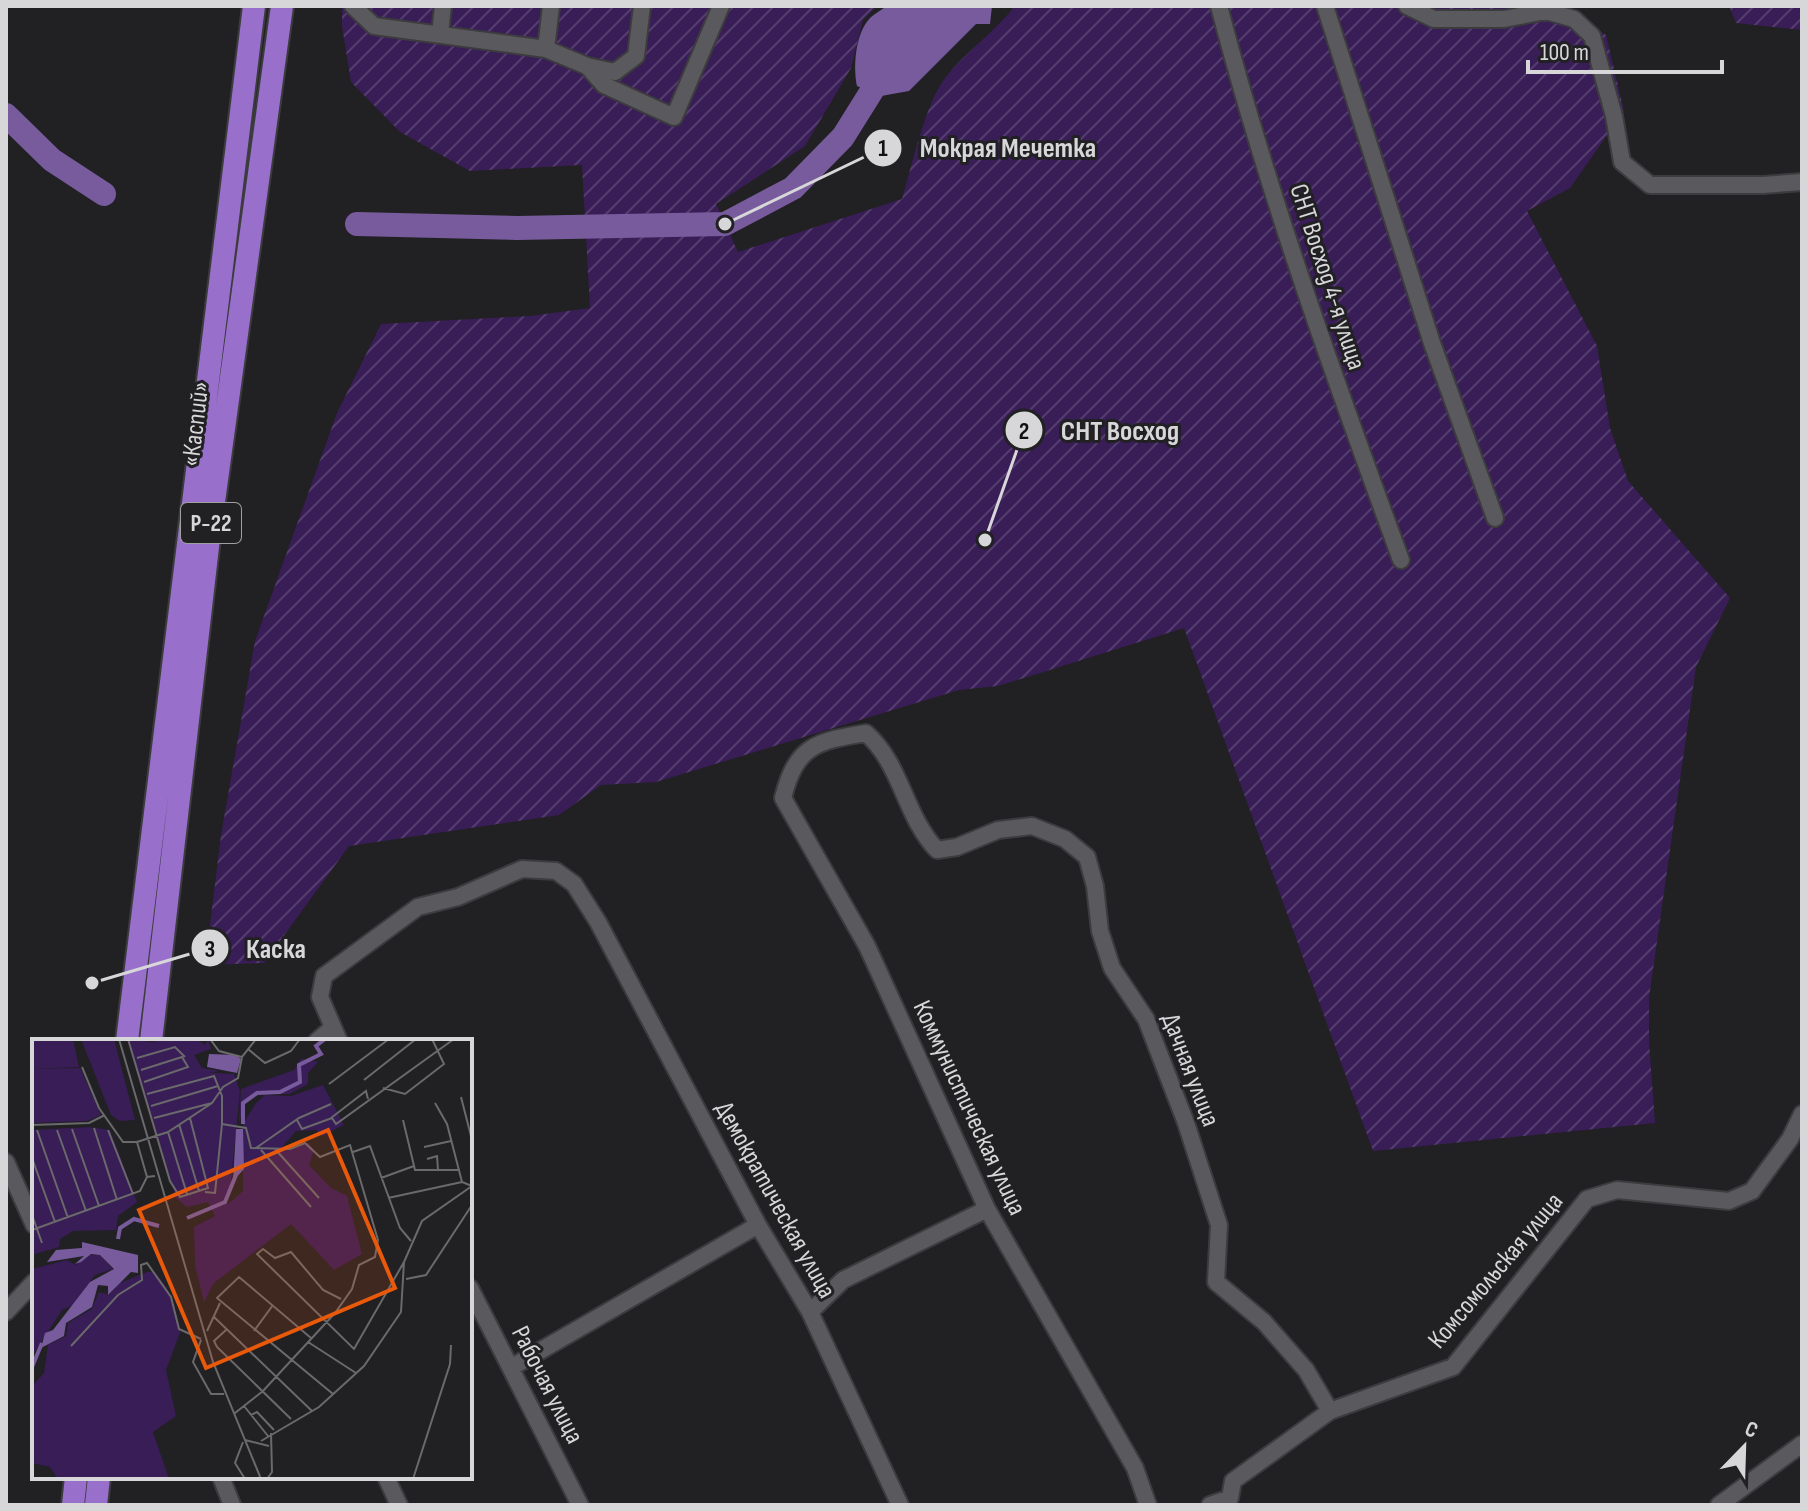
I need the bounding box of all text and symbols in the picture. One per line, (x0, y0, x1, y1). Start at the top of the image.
scale bar (1528, 24, 1722, 74)
text: 100 m (1540, 38, 1589, 67)
callout: Мокрая Мечетка (863, 122, 1112, 174)
text: Мокрая Мечетка (920, 132, 1096, 165)
text: 1 (878, 134, 888, 163)
street label: СНТ Восход 4-я улица (1282, 180, 1372, 374)
street label: «Каспий» (175, 380, 217, 468)
callout: СНТ Восход (1004, 404, 1195, 456)
text: СНТ Восход (1061, 415, 1179, 448)
text: 2 (1019, 417, 1029, 446)
road number: Р-22 (181, 503, 241, 543)
callout: Каска (190, 922, 322, 974)
text: Каска (246, 933, 306, 966)
text: 3 (205, 935, 215, 964)
street label: Коммунистическая улица (906, 996, 1032, 1220)
street label: Дачная улица (1154, 1009, 1226, 1131)
inset map (32, 1039, 472, 1479)
street label: Демократическая улица (708, 1096, 842, 1304)
street label: Комсомольская улица (1422, 1187, 1570, 1355)
street label: Рабочая улица (504, 1321, 590, 1449)
north arrow (1704, 1407, 1784, 1487)
text: С (1741, 1415, 1762, 1445)

